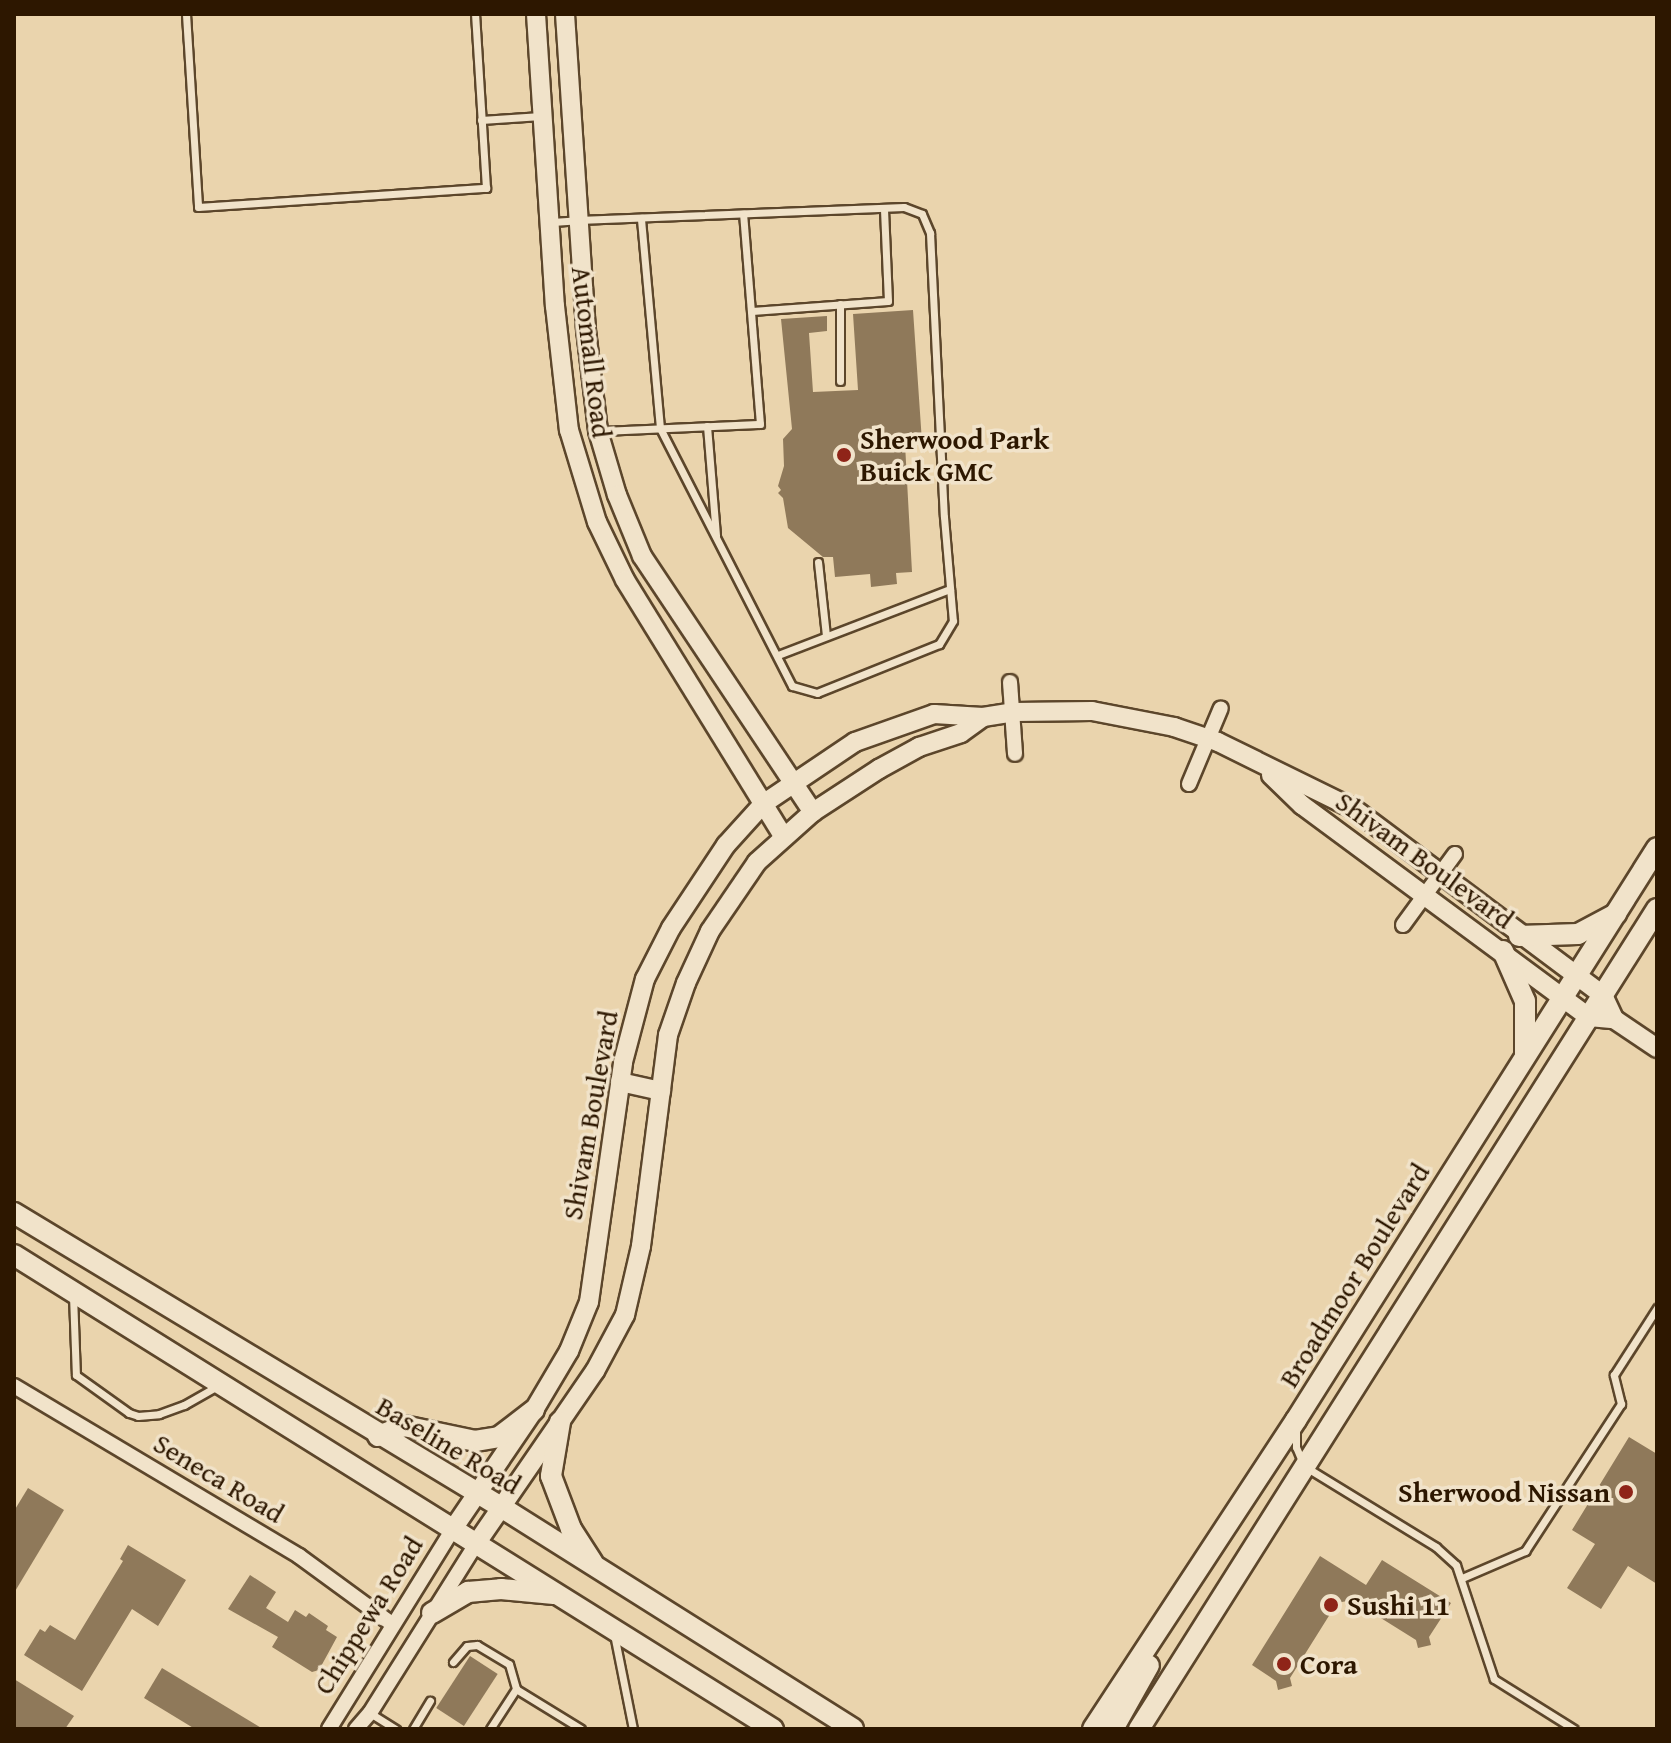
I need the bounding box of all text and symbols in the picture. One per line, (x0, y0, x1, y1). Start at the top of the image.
street label: Automall Road (565, 264, 619, 440)
place label: Sherwood Park Buick GMC (860, 422, 1049, 488)
marker: Sherwood Park Buick GMC (835, 446, 853, 464)
street label: Shivam Boulevard (1329, 784, 1521, 936)
street label: Shivam Boulevard (555, 1008, 625, 1222)
street label: Broadmoor Boulevard (1271, 1157, 1437, 1393)
street label: Baseline Road (371, 1389, 527, 1501)
street label: Seneca Road (148, 1426, 290, 1530)
place label: Sherwood Nissan (1398, 1475, 1610, 1509)
marker: Sherwood Nissan (1617, 1483, 1635, 1501)
street label: Chippewa Road (306, 1530, 430, 1700)
place label: Sushi 11 (1347, 1588, 1450, 1622)
marker: Sushi 11 (1322, 1596, 1340, 1614)
place label: Cora (1300, 1647, 1358, 1681)
marker: Cora (1275, 1655, 1293, 1673)

